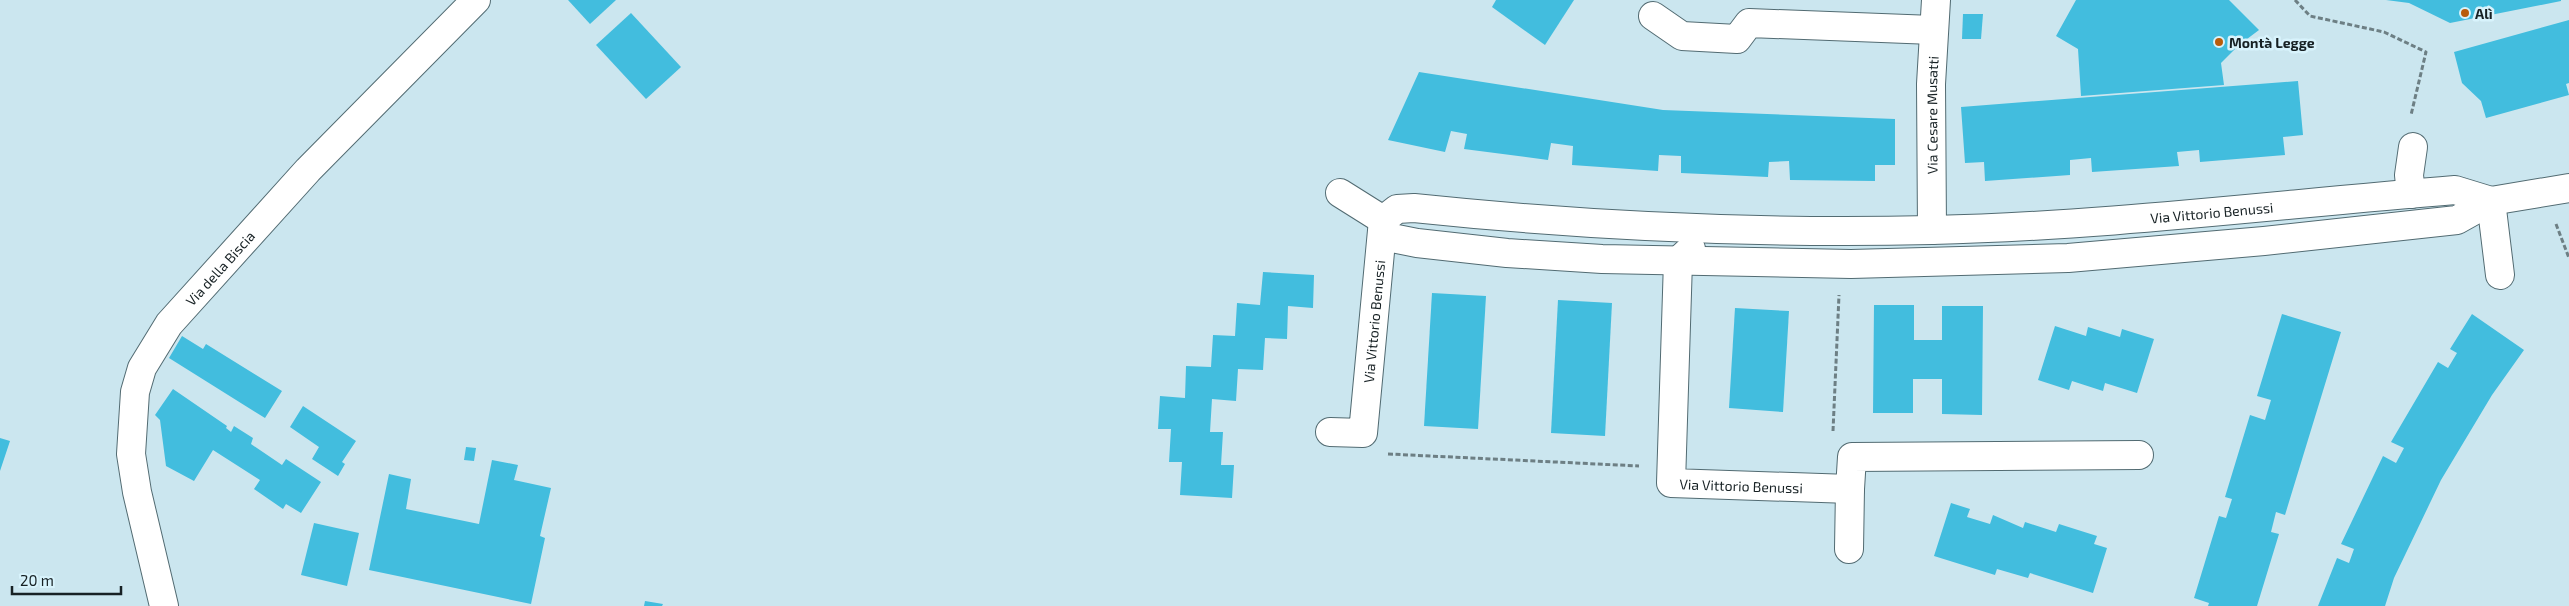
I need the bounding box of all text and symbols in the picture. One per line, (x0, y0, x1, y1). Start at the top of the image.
place label: Alì (2475, 5, 2493, 22)
marker: Alì (2459, 7, 2471, 19)
place label: Montà Legge (2229, 34, 2315, 51)
marker: Montà Legge (2213, 36, 2225, 48)
street label: Via Cesare Musatti (1922, 55, 1941, 174)
street label: Via Vittorio Benussi (2150, 198, 2274, 226)
street label: Via della Biscia (182, 227, 258, 309)
street label: Via Vittorio Benussi (1359, 259, 1388, 384)
street label: Via Vittorio Benussi (1679, 475, 1803, 496)
scale bar (12, 564, 121, 596)
text: 20 m (20, 571, 54, 589)

